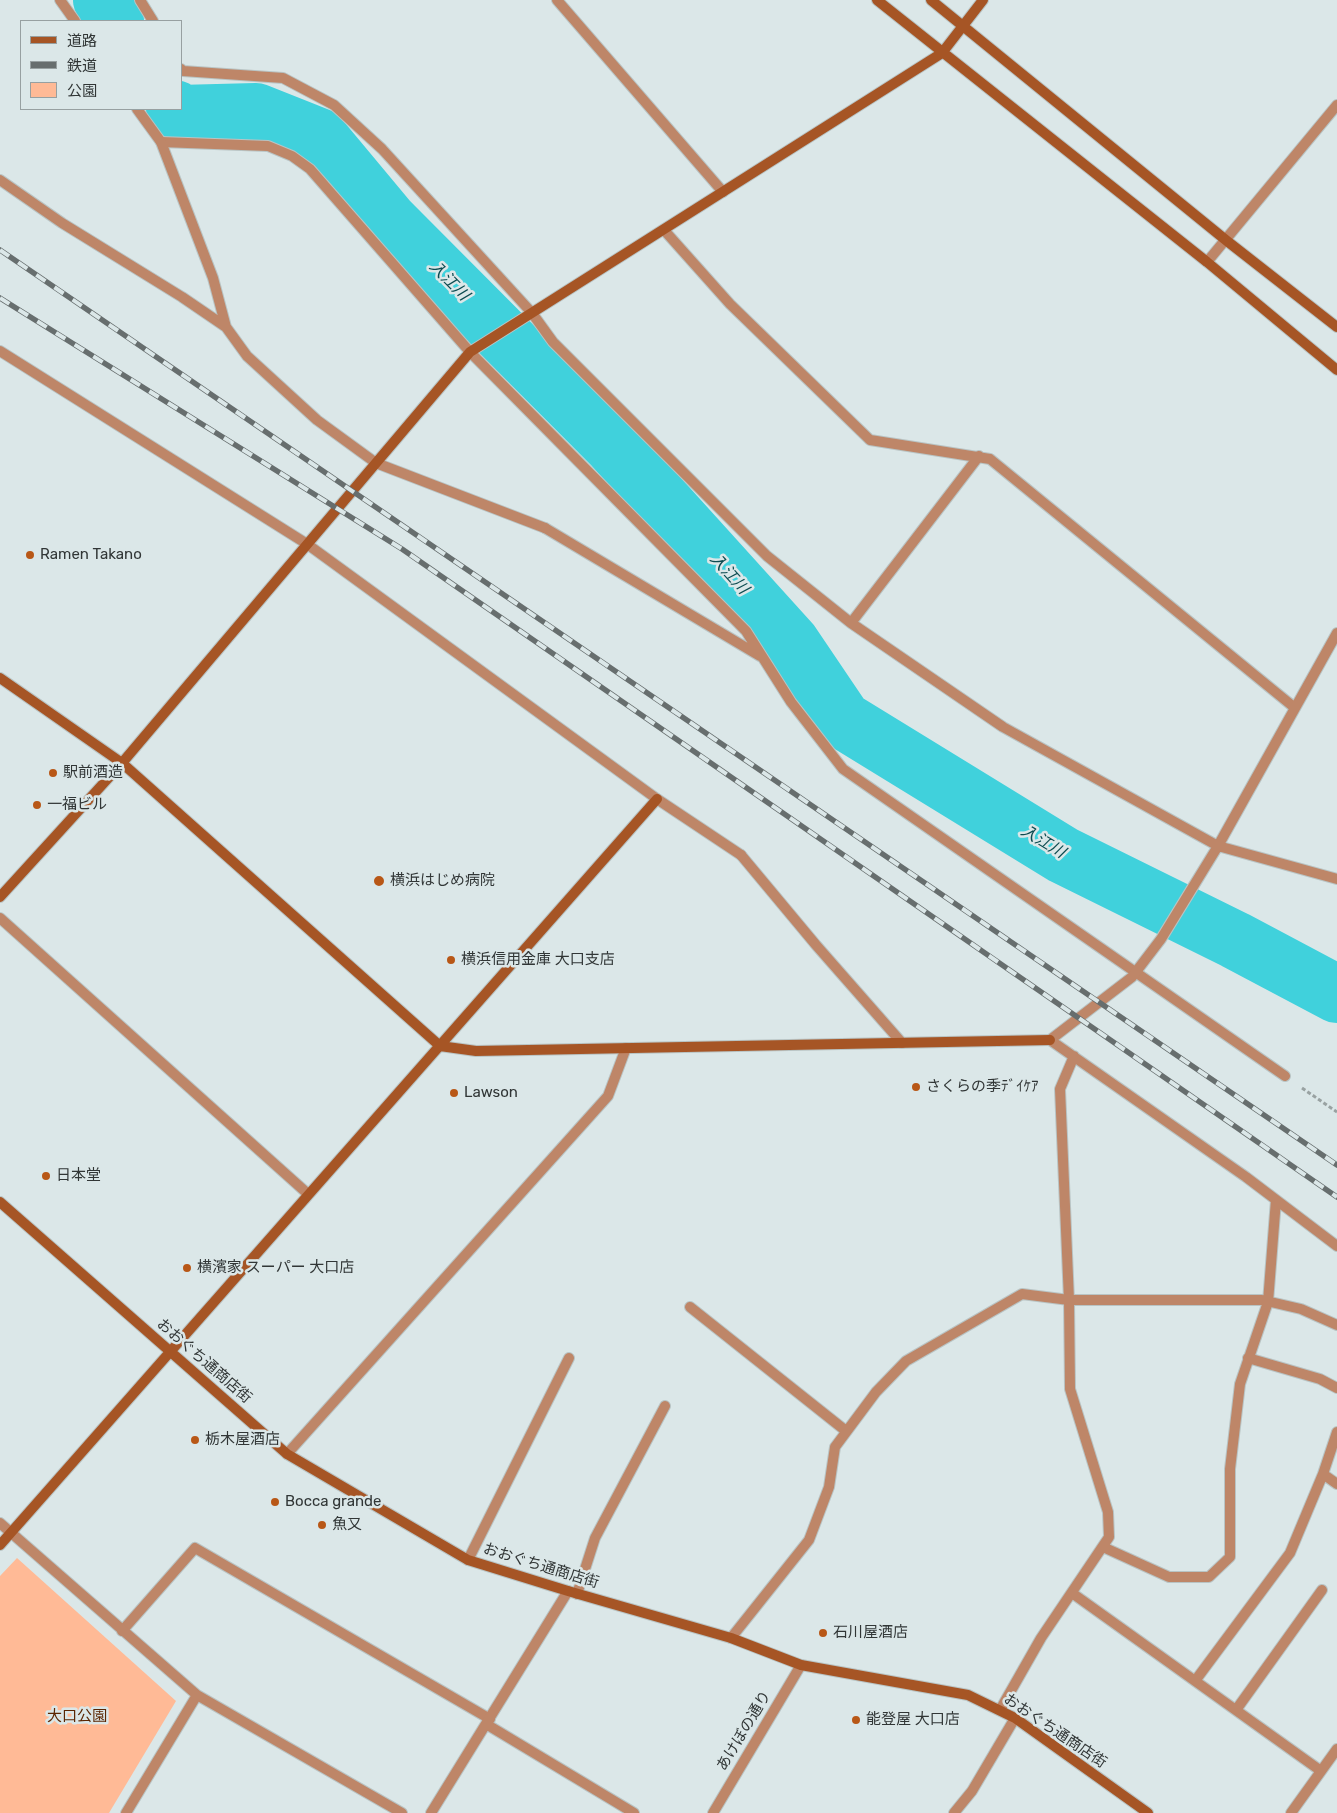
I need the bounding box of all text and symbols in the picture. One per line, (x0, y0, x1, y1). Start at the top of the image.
legend (20, 20, 182, 110)
text: 道路 (67, 32, 97, 50)
text: 鉄道 (67, 57, 97, 75)
text: 公園 (67, 82, 97, 100)
water label: 入江川 (425, 257, 473, 305)
place label: Ramen Takano (40, 546, 142, 564)
marker: Ramen Takano (24, 549, 36, 561)
water label: 入江川 (706, 550, 752, 598)
place label: 駅前酒造 (63, 764, 123, 782)
marker: 駅前酒造 (47, 767, 59, 779)
place label: 一福ビル (47, 796, 107, 814)
marker: 一福ビル (31, 799, 43, 811)
water label: 入江川 (1017, 821, 1069, 863)
place label: 横浜はじめ病院 (390, 872, 495, 890)
marker: 横浜はじめ病院 (372, 874, 386, 888)
place label: 横浜信用金庫 大口支店 (461, 951, 615, 969)
marker: 横浜信用金庫 大口支店 (445, 954, 457, 966)
place label: さくらの季ﾃﾞｲｹｱ (926, 1078, 1038, 1096)
marker: さくらの季ﾃﾞｲｹｱ (910, 1081, 922, 1093)
place label: Lawson (464, 1084, 518, 1102)
marker: Lawson (448, 1087, 460, 1099)
place label: 日本堂 (56, 1167, 101, 1185)
marker: 日本堂 (40, 1170, 52, 1182)
place label: 横濱家 スーパー 大口店 (197, 1259, 354, 1277)
marker: 横濱家 スーパー 大口店 (181, 1262, 193, 1274)
street label: おおぐち通商店街 (153, 1315, 255, 1407)
place label: 栃木屋酒店 (205, 1431, 280, 1449)
marker: 栃木屋酒店 (189, 1434, 201, 1446)
place label: Bocca grande (285, 1493, 381, 1511)
marker: Bocca grande (269, 1496, 281, 1508)
place label: 魚又 (332, 1516, 362, 1534)
marker: 魚又 (316, 1519, 328, 1531)
street label: おおぐち通商店街 (481, 1540, 601, 1592)
place label: 石川屋酒店 (833, 1624, 908, 1642)
marker: 石川屋酒店 (817, 1627, 829, 1639)
street label: あけぼの通り (713, 1688, 775, 1774)
street label: おおぐち通商店街 (1000, 1690, 1110, 1772)
park label: 大口公園 (47, 1708, 107, 1726)
place label: 能登屋 大口店 (866, 1711, 960, 1729)
marker: 能登屋 大口店 (850, 1714, 862, 1726)

